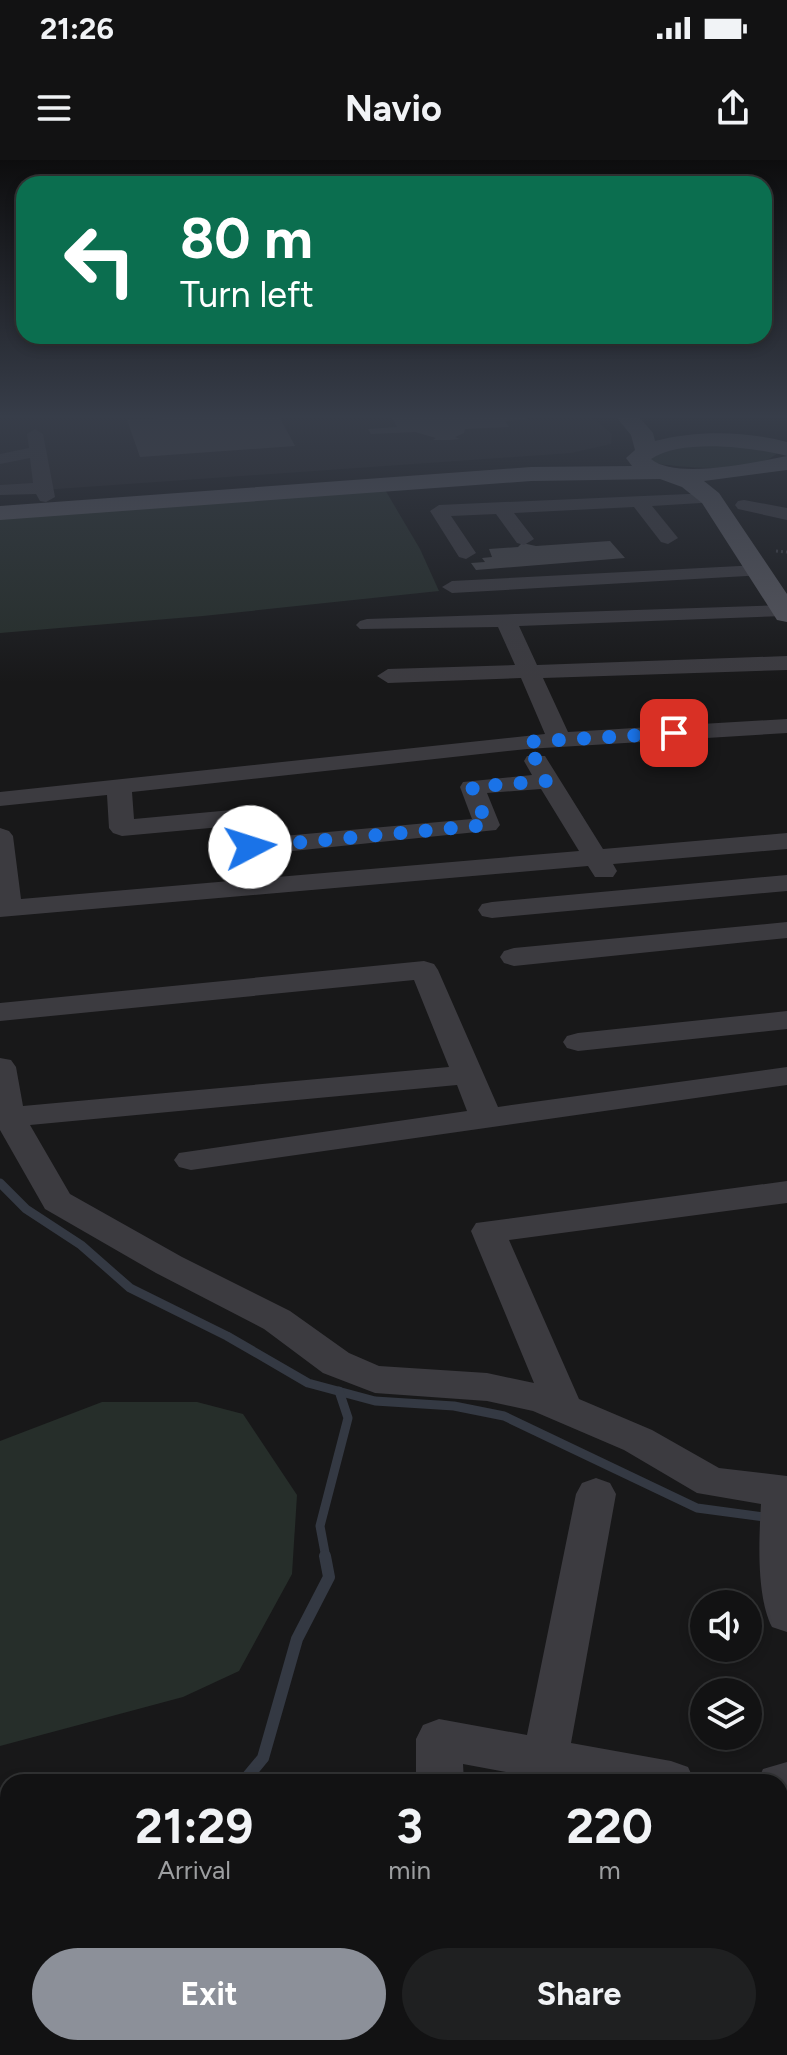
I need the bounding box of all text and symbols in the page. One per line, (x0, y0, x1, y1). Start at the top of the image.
text: 21:26 (40, 10, 114, 47)
icon: menu (32, 86, 76, 130)
icon: share (711, 86, 755, 130)
text: Navio (345, 87, 442, 130)
text: 80 m (180, 205, 313, 272)
icon: left (48, 208, 152, 312)
text: Turn left (180, 273, 314, 316)
pin (640, 699, 708, 767)
icon: arrive (652, 711, 696, 755)
position arrow (208, 805, 292, 889)
map controls (690, 1590, 762, 1750)
button: sound (690, 1590, 762, 1662)
button: layers (690, 1678, 762, 1750)
text: 21:29 (135, 1797, 253, 1855)
text: 3 (396, 1797, 423, 1855)
text: 220 (566, 1797, 653, 1855)
text: Arrival (157, 1854, 231, 1886)
text: min (388, 1854, 431, 1886)
text: m (598, 1854, 621, 1886)
button: Exit (32, 1948, 386, 2040)
button: Share (402, 1948, 756, 2040)

